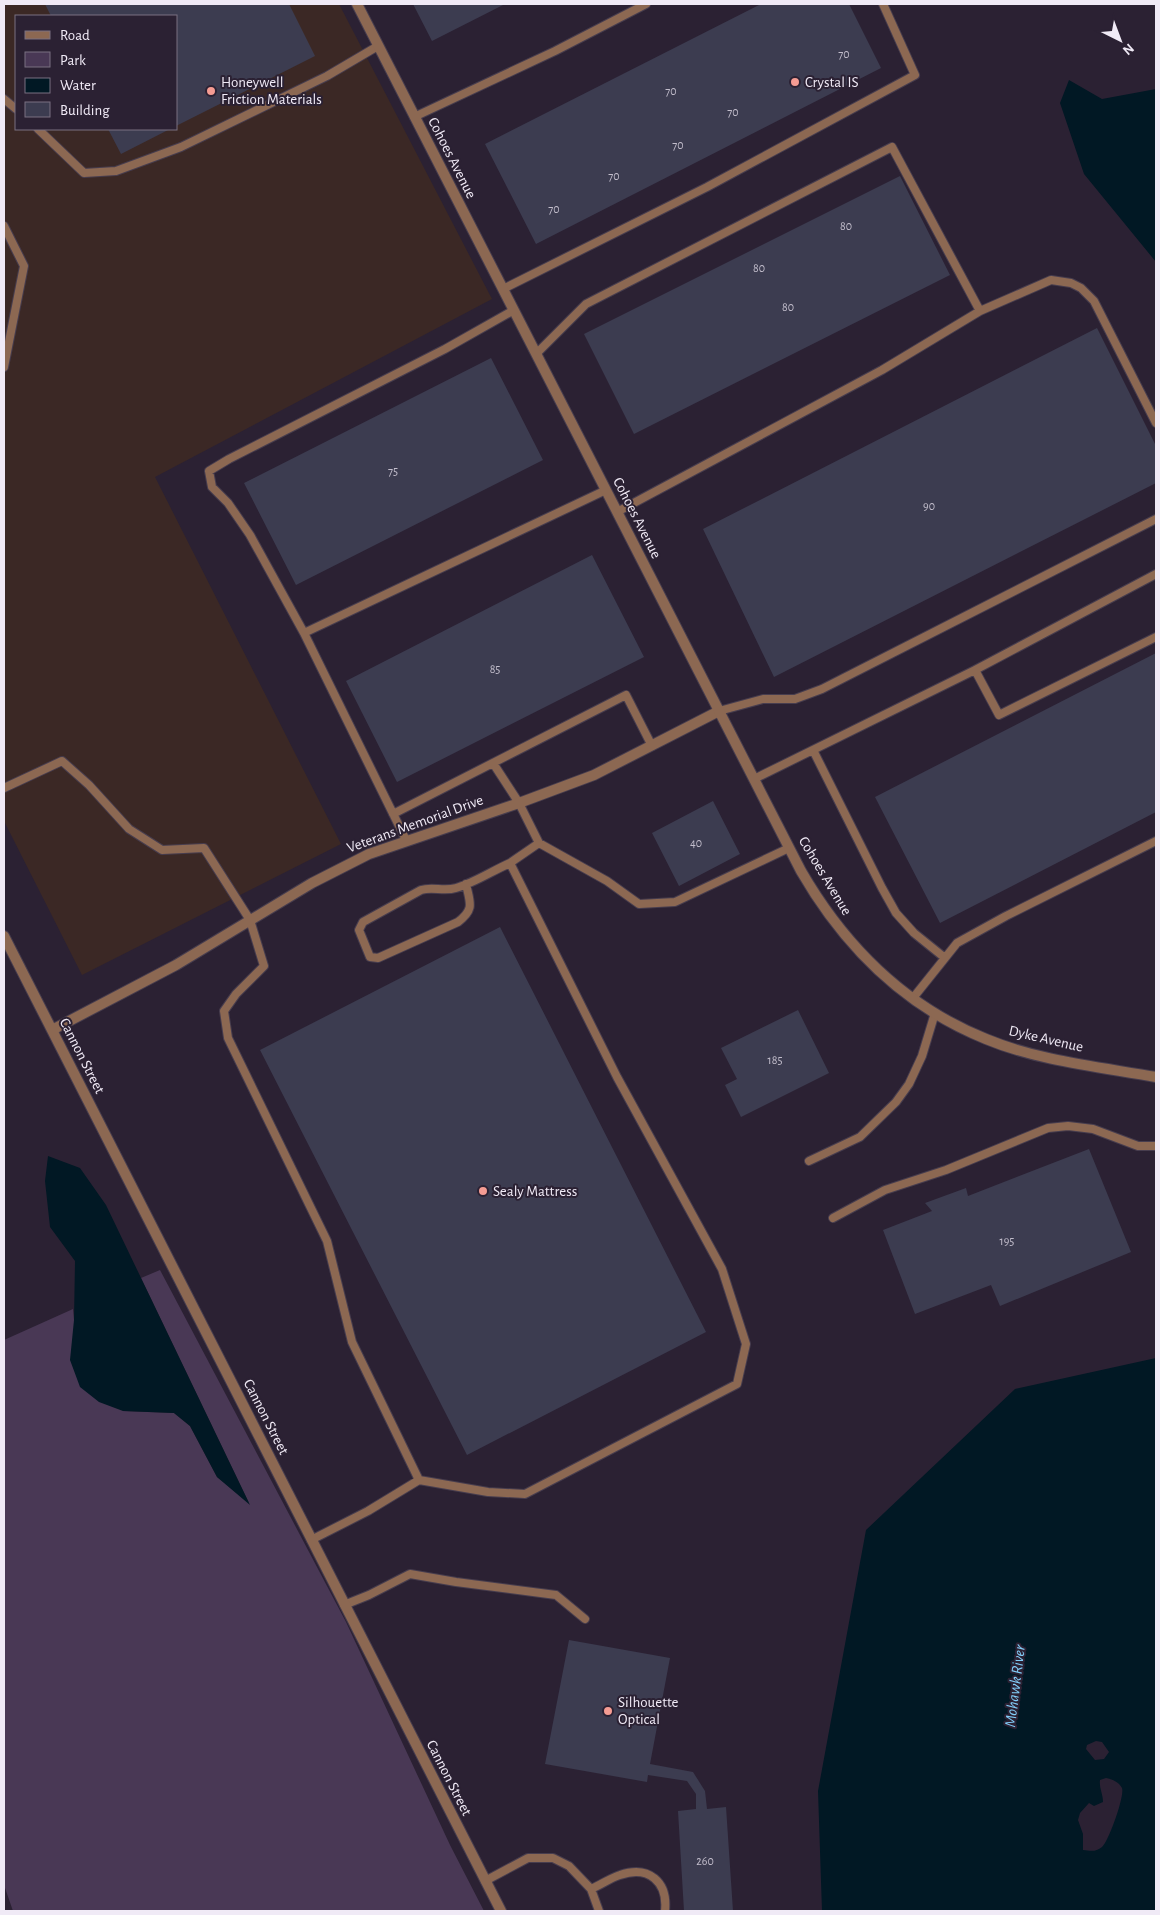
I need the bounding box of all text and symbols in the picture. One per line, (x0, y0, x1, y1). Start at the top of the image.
legend (15, 15, 178, 130)
north arrow (1095, 15, 1145, 65)
text: Road (60, 28, 90, 43)
text: N (1120, 40, 1136, 57)
house number: 70 (838, 48, 850, 60)
text: Park (60, 53, 86, 68)
place label: Honeywell Friction Materials (221, 75, 322, 107)
place label: Crystal IS (805, 75, 858, 90)
marker: Crystal IS (789, 76, 801, 88)
text: Water (60, 78, 96, 93)
marker: Honeywell Friction Materials (205, 85, 217, 97)
house number: 70 (665, 85, 677, 97)
text: Building (60, 103, 110, 118)
house number: 70 (727, 106, 739, 118)
street label: Cohoes Avenue (425, 115, 479, 201)
house number: 70 (672, 139, 684, 151)
house number: 70 (608, 170, 620, 182)
house number: 70 (548, 203, 560, 215)
house number: 80 (840, 220, 852, 232)
house number: 80 (753, 262, 765, 274)
house number: 80 (782, 301, 794, 313)
house number: 75 (388, 465, 398, 477)
street label: Cohoes Avenue (610, 475, 664, 561)
house number: 90 (923, 500, 935, 512)
house number: 85 (490, 663, 500, 675)
street label: Veterans Memorial Drive (345, 792, 485, 856)
street label: Cohoes Avenue (796, 834, 854, 918)
house number: 40 (690, 837, 702, 849)
street label: Cannon Street (57, 1016, 108, 1096)
street label: Dyke Avenue (1007, 1023, 1085, 1055)
house number: 185 (768, 1054, 782, 1066)
place label: Sealy Mattress (493, 1184, 577, 1199)
marker: Sealy Mattress (477, 1185, 489, 1197)
house number: 195 (1000, 1235, 1014, 1247)
street label: Cannon Street (241, 1377, 292, 1457)
water label: Mohawk River (1002, 1643, 1028, 1728)
place label: Silhouette Optical (618, 1695, 678, 1727)
marker: Silhouette Optical (602, 1705, 614, 1717)
street label: Cannon Street (424, 1738, 475, 1818)
house number: 260 (696, 1855, 714, 1867)

